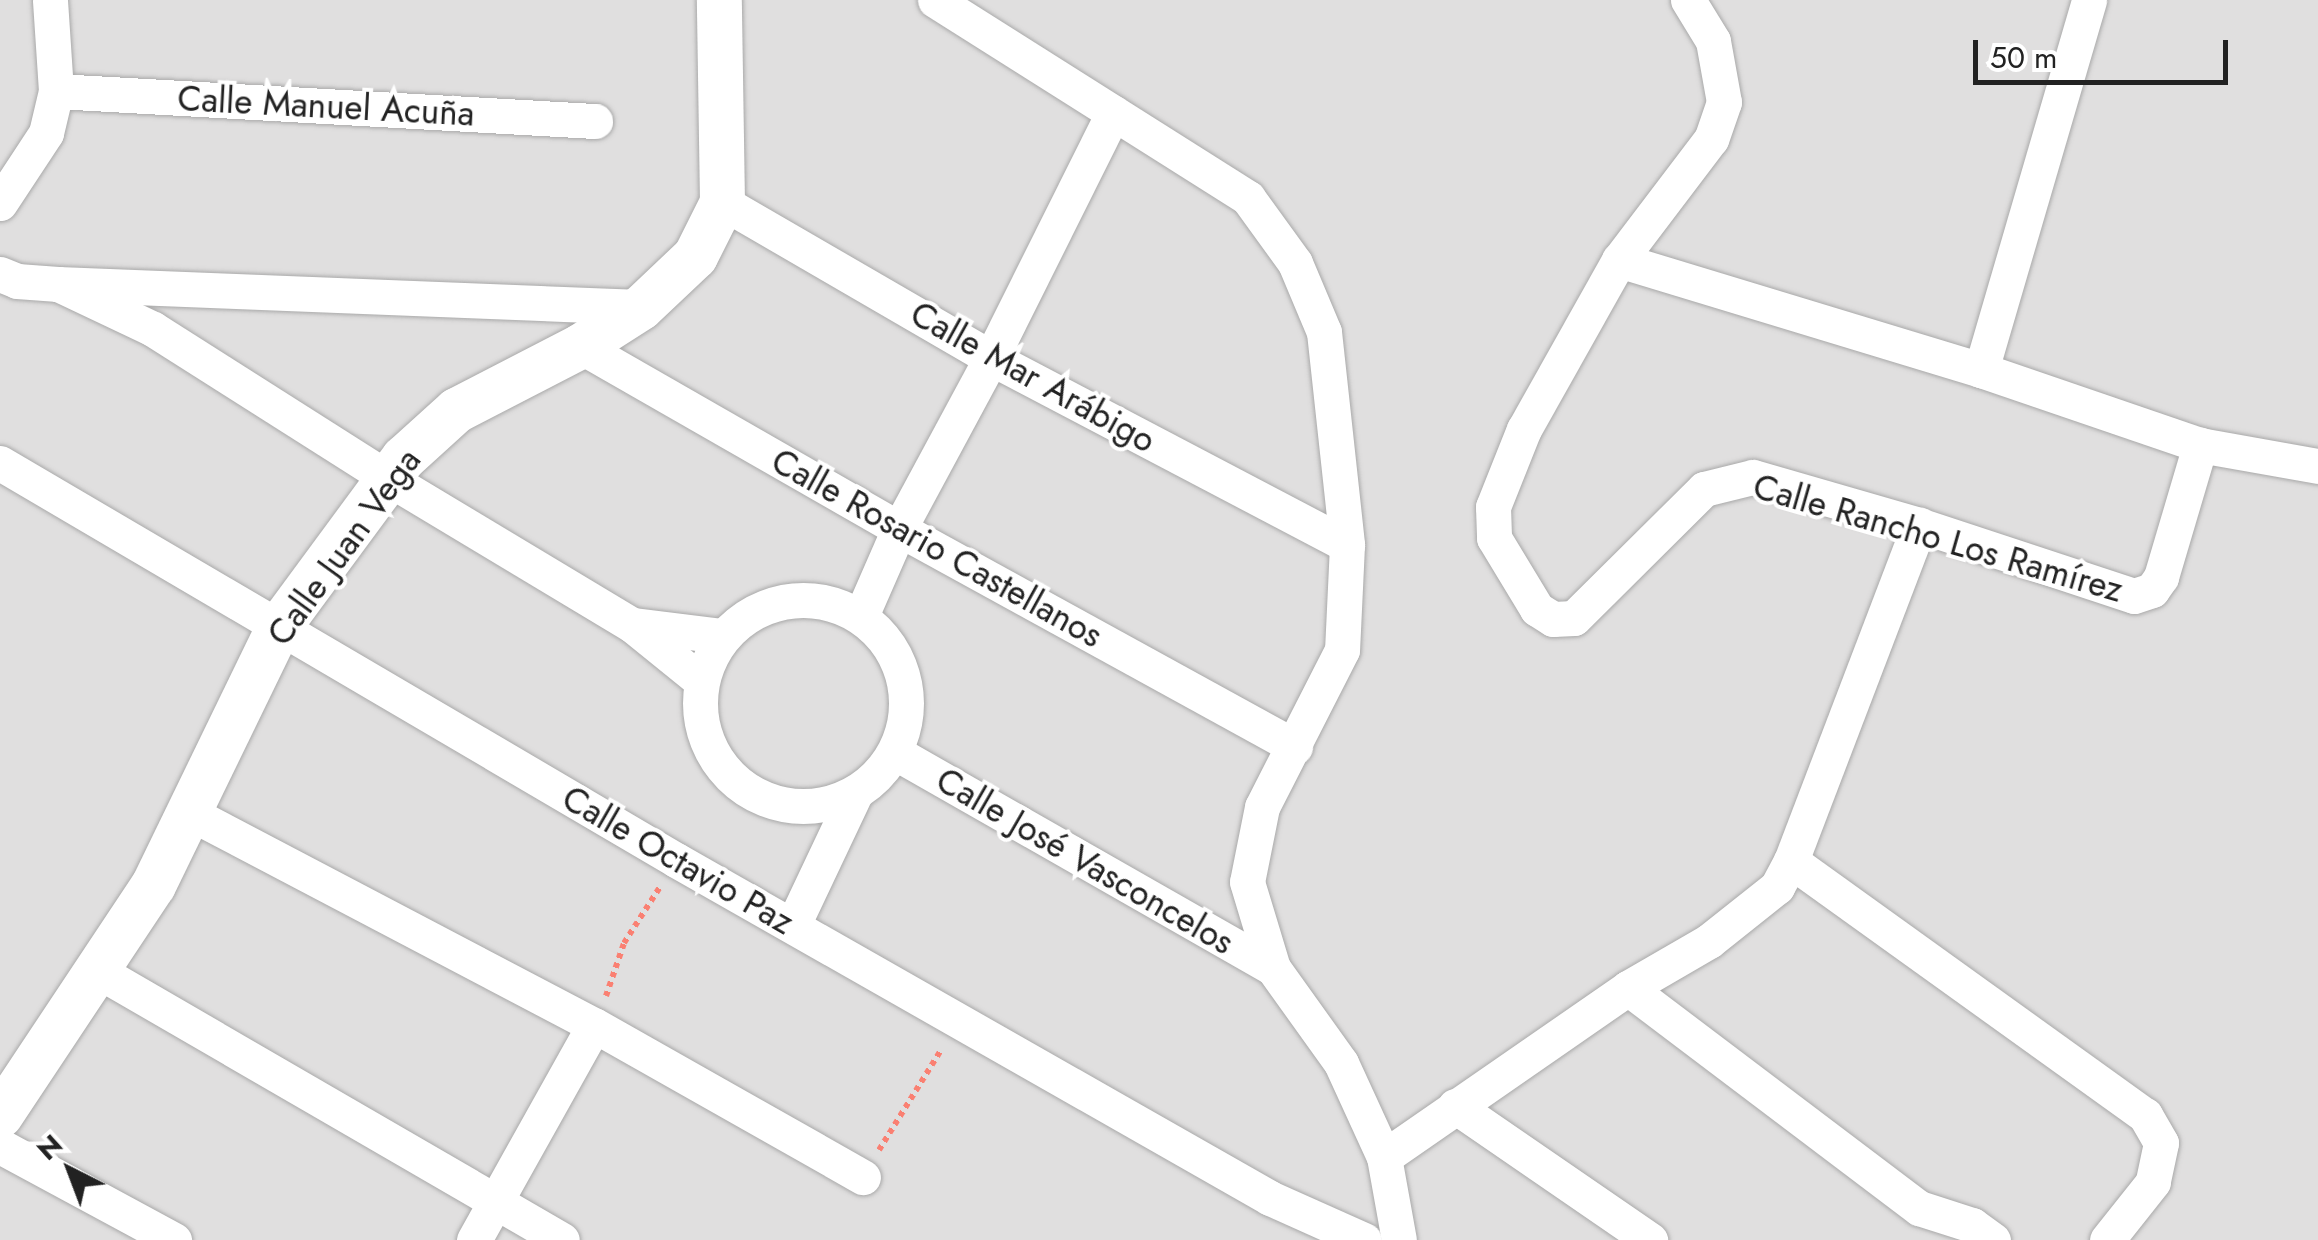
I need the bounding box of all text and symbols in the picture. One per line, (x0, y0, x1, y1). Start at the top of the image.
scale bar (1978, 20, 2233, 82)
text: 50 m (1990, 36, 2057, 79)
street label: Calle Manuel Acuña (176, 77, 476, 135)
street label: Calle Mar Arábigo (903, 292, 1163, 462)
street label: Calle Juan Vega (259, 440, 429, 654)
street label: Calle Rosario Castellanos (764, 440, 1110, 656)
street label: Calle Rancho Los Ramírez (1748, 465, 2128, 611)
street label: Calle José Vasconcelos (929, 759, 1241, 963)
street label: Calle Octavio Paz (555, 777, 801, 943)
north arrow (20, 1120, 120, 1220)
text: N (28, 1125, 72, 1170)

